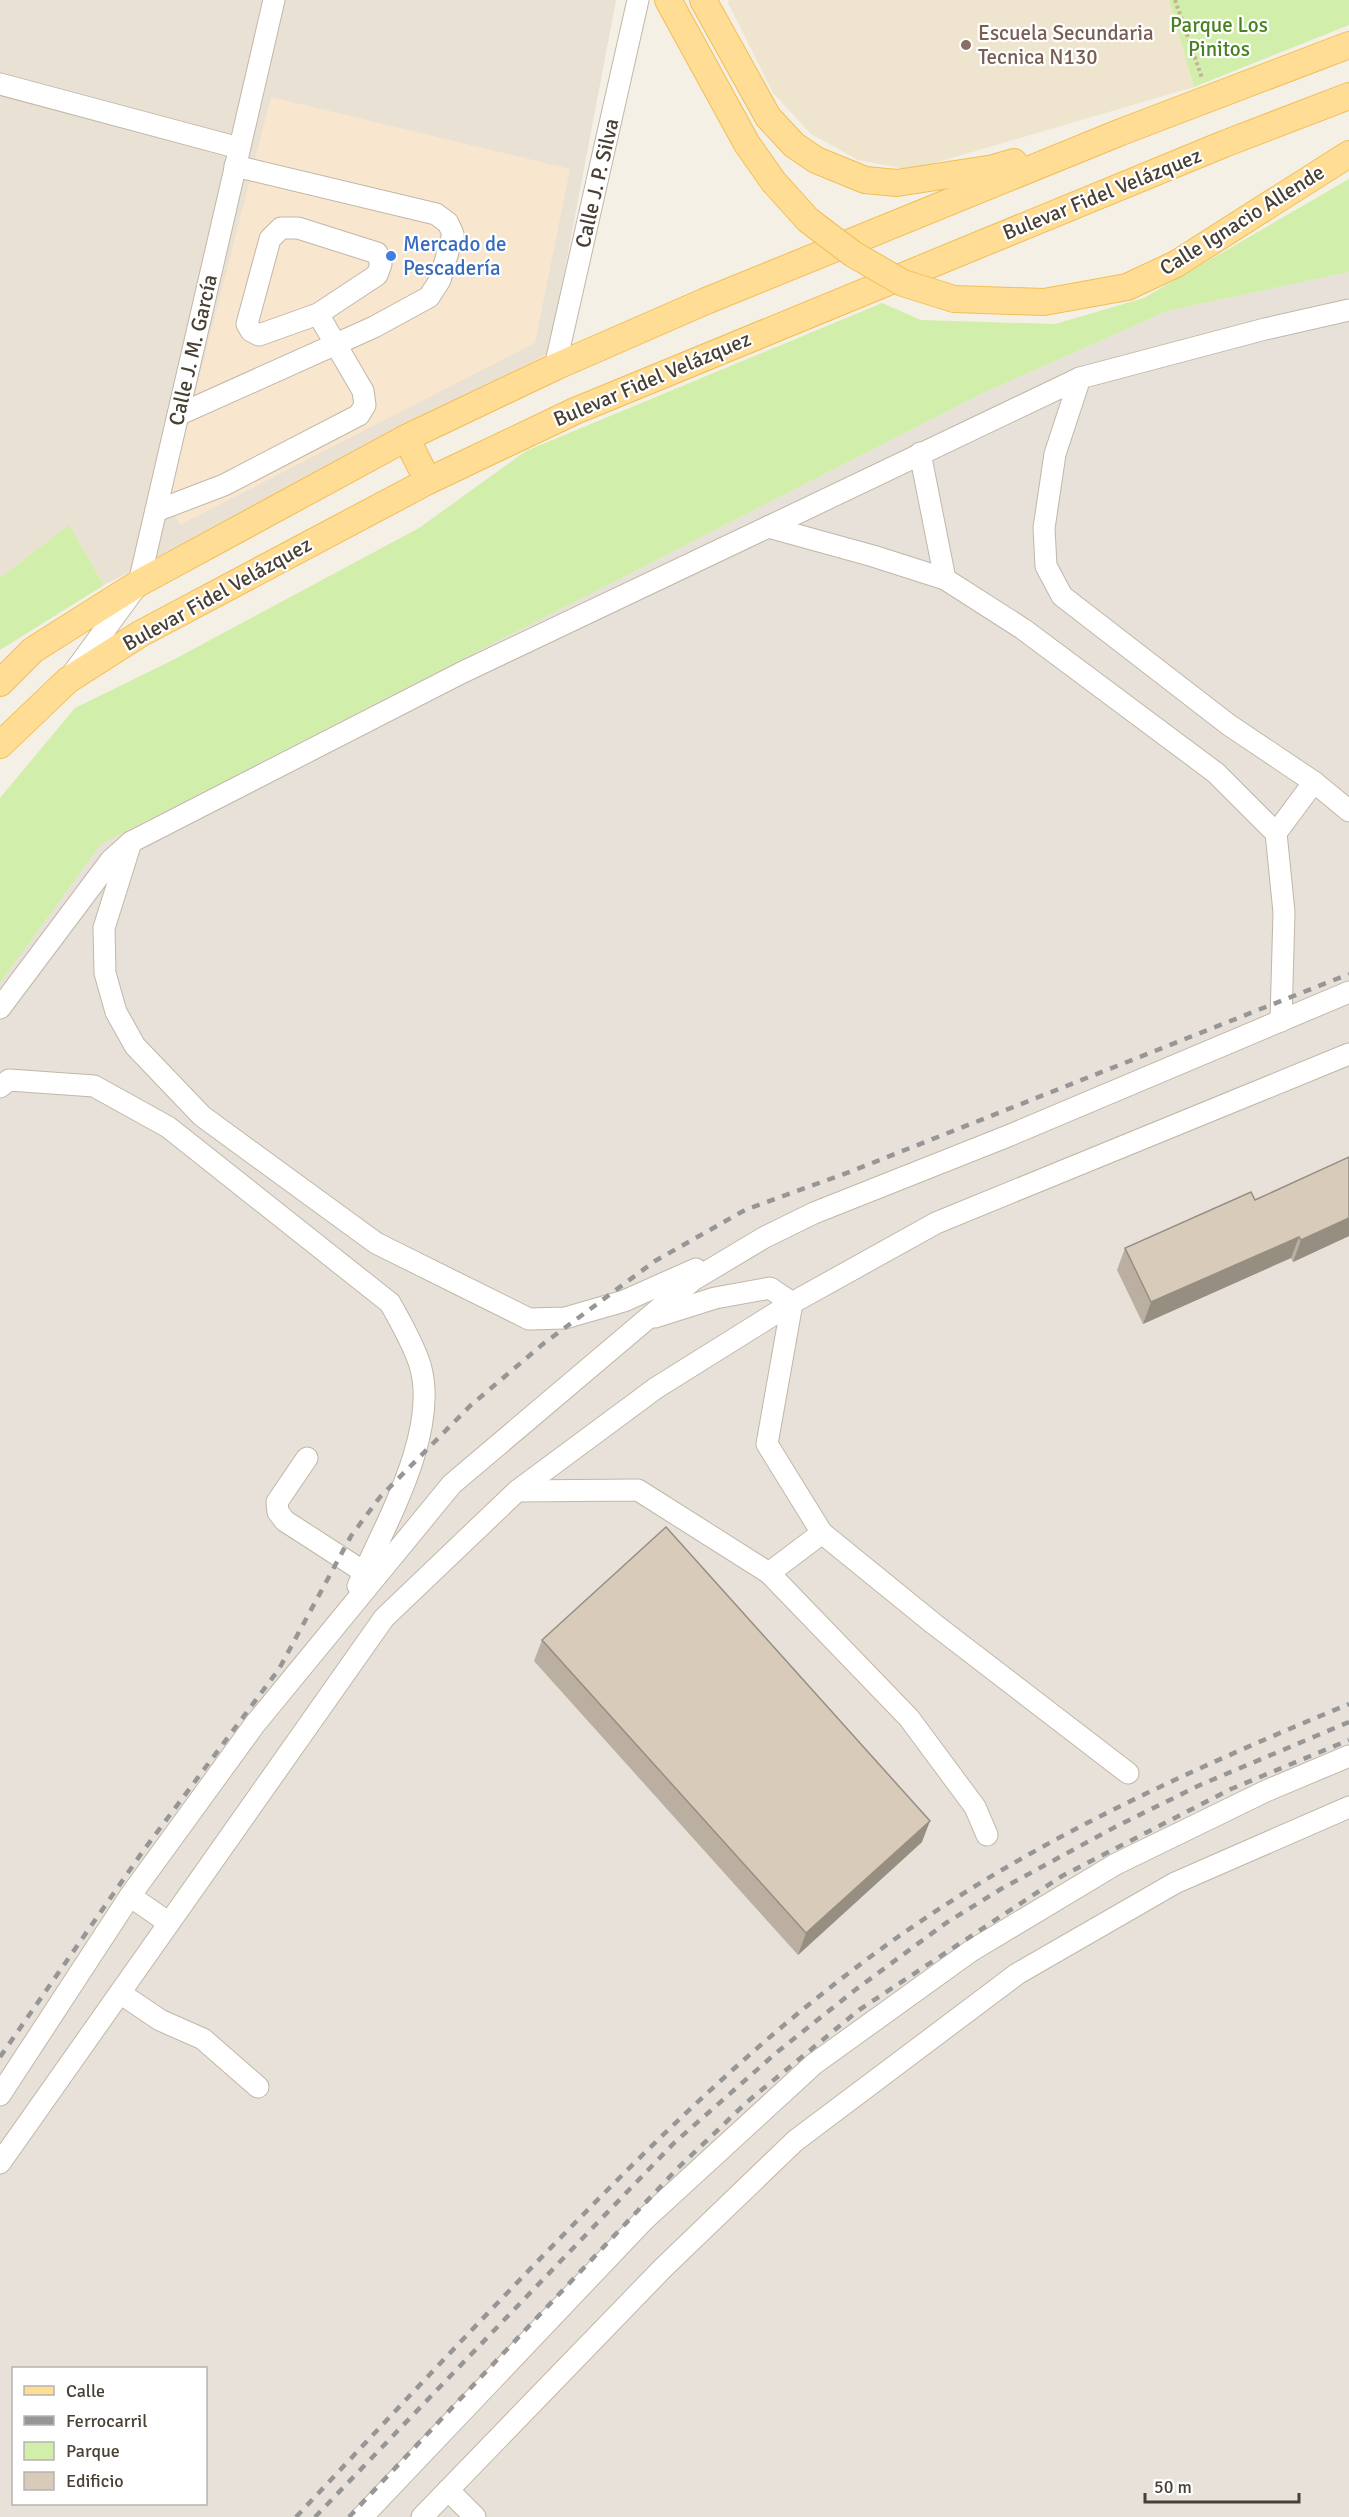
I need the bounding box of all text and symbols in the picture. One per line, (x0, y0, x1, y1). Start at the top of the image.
park label: Parque Los Pinitos (1170, 12, 1268, 62)
place label: Escuela Secundaria Tecnica N130 (978, 20, 1154, 70)
marker: Escuela Secundaria Tecnica N130 (959, 38, 973, 52)
street label: Calle J. P. Silva (569, 116, 625, 250)
street label: Bulevar Fidel Velázquez (999, 142, 1205, 246)
street label: Calle Ignacio Allende (1155, 159, 1329, 281)
place label: Mercado de Pescadería (403, 231, 507, 281)
marker: Mercado de Pescadería (384, 249, 398, 263)
street label: Calle J. M. García (163, 272, 223, 428)
street label: Bulevar Fidel Velázquez (549, 326, 755, 432)
street label: Bulevar Fidel Velázquez (118, 531, 316, 657)
legend (12, 2367, 207, 2505)
text: Calle (66, 2380, 105, 2402)
text: Ferrocarril (66, 2410, 147, 2432)
text: Parque (66, 2440, 120, 2462)
scale bar (1145, 2466, 1300, 2504)
text: Edificio (66, 2470, 124, 2492)
text: 50 m (1154, 2476, 1192, 2498)

